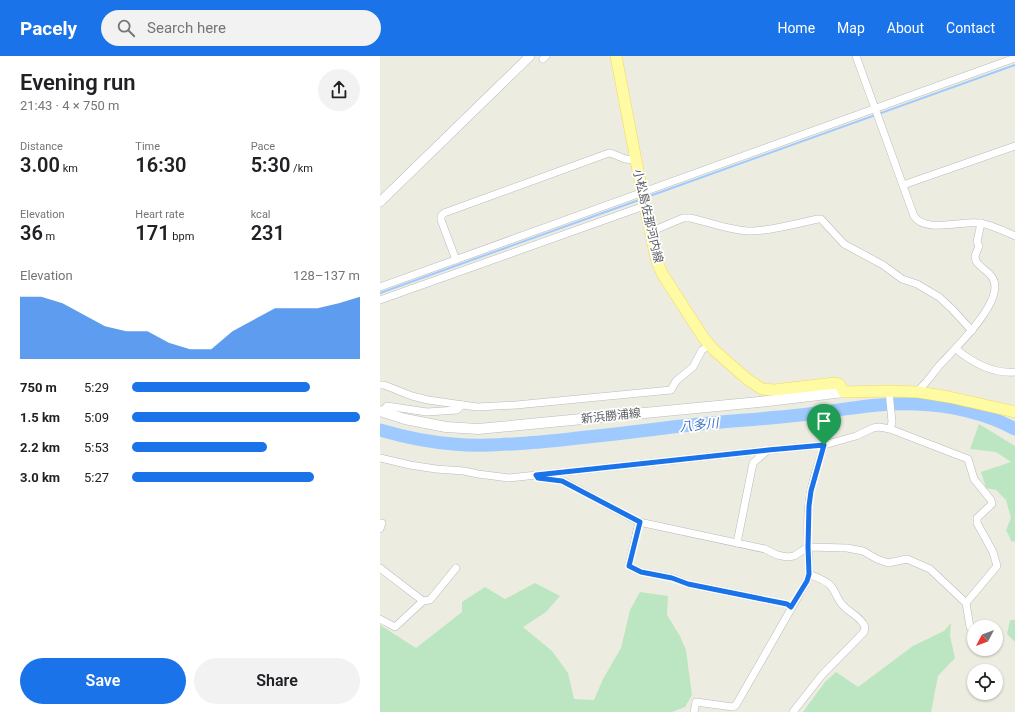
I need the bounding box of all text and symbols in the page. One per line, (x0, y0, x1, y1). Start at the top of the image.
search box (101, 10, 381, 46)
text: Pacely (20, 17, 77, 40)
icon: search (115, 17, 137, 39)
text: Search here (147, 19, 226, 37)
text: Home (777, 20, 815, 36)
text: Map (837, 20, 865, 36)
text: About (887, 20, 924, 36)
text: Contact (946, 20, 995, 36)
button: share (318, 69, 360, 111)
text: Evening run (20, 70, 136, 95)
text: 21:43 · 4 × 750 m (20, 98, 119, 113)
text: Distance (20, 140, 63, 153)
text: Time (135, 140, 160, 153)
text: Pace (251, 140, 275, 153)
text: 3.00 (20, 153, 60, 177)
text: 16:30 (135, 153, 186, 177)
text: 5:30 (251, 153, 290, 177)
text: km (60, 162, 78, 175)
text: /km (290, 162, 313, 175)
street label: 小松島佐那河内線 (630, 168, 666, 264)
text: Elevation (20, 208, 65, 221)
text: Heart rate (135, 208, 184, 221)
text: kcal (251, 208, 271, 221)
text: 36 (20, 221, 43, 245)
text: 171 (135, 221, 170, 245)
text: 231 (251, 221, 285, 245)
text: m (43, 230, 55, 243)
text: bpm (170, 230, 194, 243)
text: Elevation (20, 268, 73, 283)
text: 128–137 m (293, 268, 360, 283)
text: 750 m (20, 380, 57, 395)
text: 5:29 (84, 380, 109, 395)
pin (807, 404, 841, 445)
street label: 新浜勝浦線 (580, 406, 642, 426)
text: 1.5 km (20, 410, 60, 425)
text: 5:09 (84, 410, 109, 425)
icon: arrive (813, 410, 835, 432)
water label: 八多川 (679, 415, 721, 434)
text: 2.2 km (20, 440, 60, 455)
text: 5:53 (84, 440, 109, 455)
text: 3.0 km (20, 470, 60, 485)
text: 5:27 (84, 470, 109, 485)
north arrow (967, 620, 1003, 656)
map controls (967, 620, 1003, 700)
button: Save (20, 658, 186, 704)
button: Share (194, 658, 360, 704)
button: locate (967, 664, 1003, 700)

